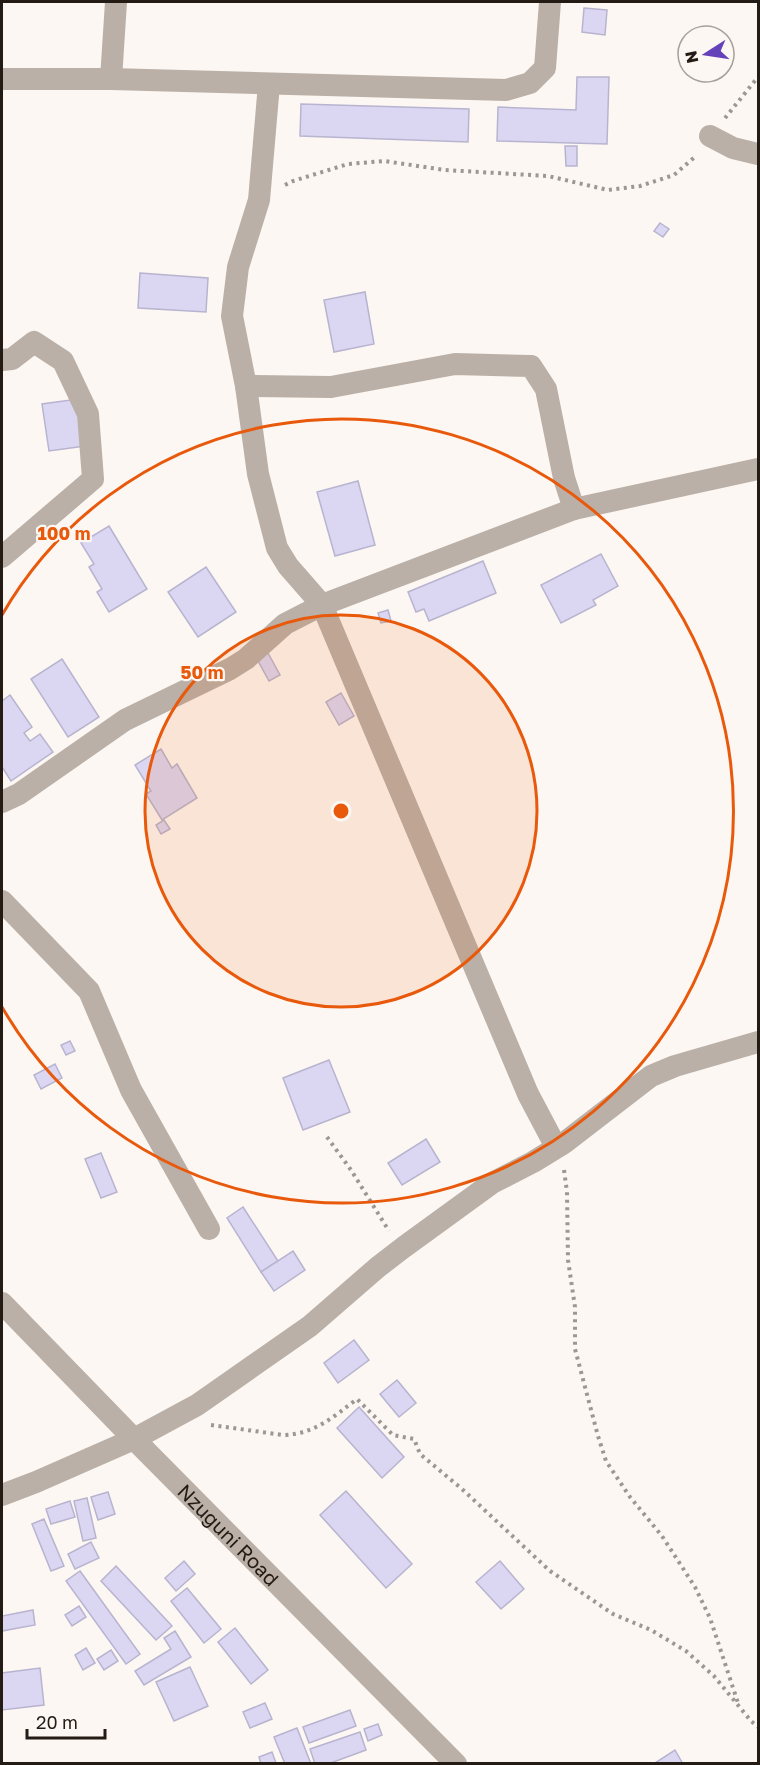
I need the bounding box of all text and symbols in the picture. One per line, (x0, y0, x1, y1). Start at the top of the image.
north arrow (676, 24, 736, 84)
text: N (680, 49, 702, 65)
text: 100 m (38, 522, 90, 544)
text: 50 m (181, 661, 223, 683)
centre of rings (331, 801, 351, 821)
street label: Nzuguni Road (173, 1479, 284, 1590)
scale bar (27, 1702, 105, 1740)
text: 20 m (36, 1711, 78, 1733)

